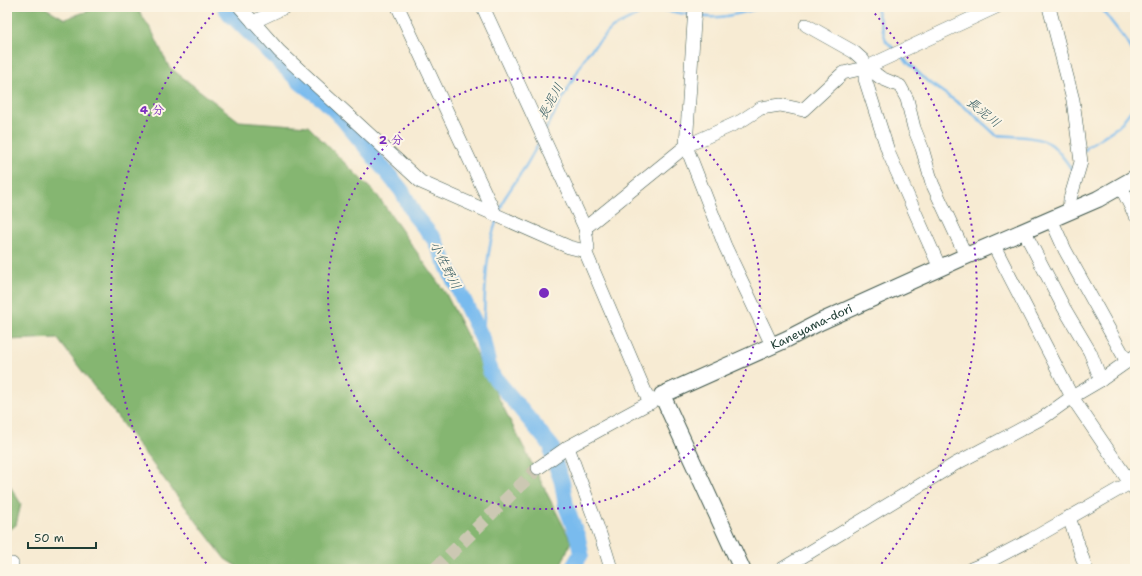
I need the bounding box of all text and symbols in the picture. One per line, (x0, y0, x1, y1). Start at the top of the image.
water label: 長泥川 (534, 80, 567, 122)
water label: 長泥川 (963, 94, 1004, 131)
text: 4 分 (140, 102, 164, 118)
text: 2 分 (379, 132, 403, 148)
water label: 小佐野川 (426, 238, 465, 292)
centre of rings (537, 286, 551, 300)
street label: Kaneyama-dori (768, 300, 855, 353)
scale bar (28, 524, 96, 550)
text: 50 m (34, 530, 64, 546)

